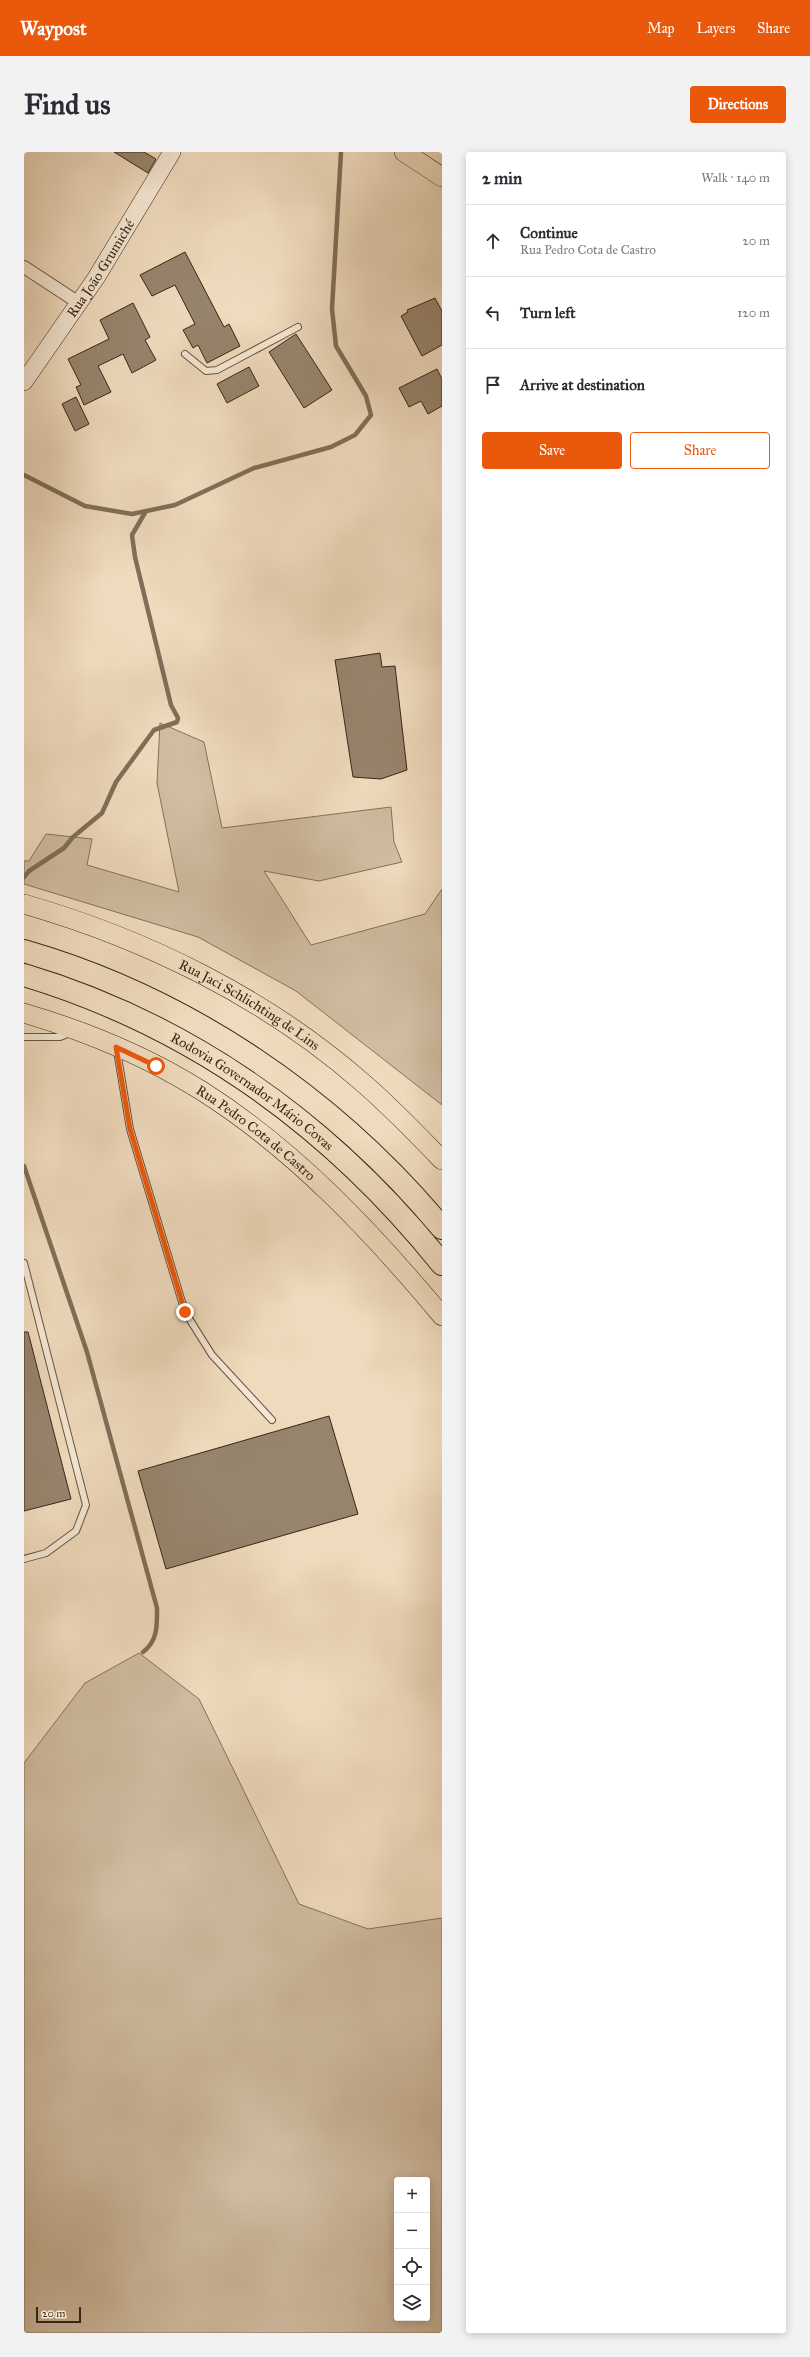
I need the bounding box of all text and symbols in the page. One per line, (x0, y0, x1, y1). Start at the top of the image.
text: Waypost (20, 17, 87, 40)
text: Map (647, 20, 675, 37)
text: Layers (697, 20, 735, 37)
text: Share (757, 20, 790, 37)
button: Directions (690, 86, 786, 123)
text: Find us (24, 87, 110, 122)
text: 2 min (482, 168, 522, 189)
text: Walk · 140 m (701, 170, 770, 186)
street label: Rua João Grumiché (63, 216, 138, 321)
text: Continue (520, 224, 578, 242)
icon: ahead (482, 230, 504, 252)
text: 20 m (742, 233, 770, 249)
text: Rua Pedro Cota de Castro (520, 242, 656, 258)
icon: left (482, 302, 504, 324)
text: Turn left (520, 304, 576, 322)
text: 120 m (737, 305, 770, 321)
icon: arrive (482, 374, 504, 396)
text: Arrive at destination (520, 376, 645, 394)
button: Save (482, 432, 622, 469)
button: Share (630, 432, 770, 469)
street label: Rua Jaci Schlichting de Lins (176, 956, 323, 1054)
street label: Rodovia Governador Mário Covas (168, 1029, 337, 1154)
route start (147, 1057, 165, 1075)
street label: Rua Pedro Cota de Castro (193, 1081, 319, 1184)
route end (176, 1303, 194, 1321)
map controls (394, 2177, 430, 2321)
button: + (394, 2177, 430, 2213)
button: − (394, 2213, 430, 2249)
button: locate (394, 2249, 430, 2285)
button: layers (394, 2285, 430, 2321)
scale bar (36, 2305, 81, 2324)
text: 20 m (42, 2307, 65, 2320)

